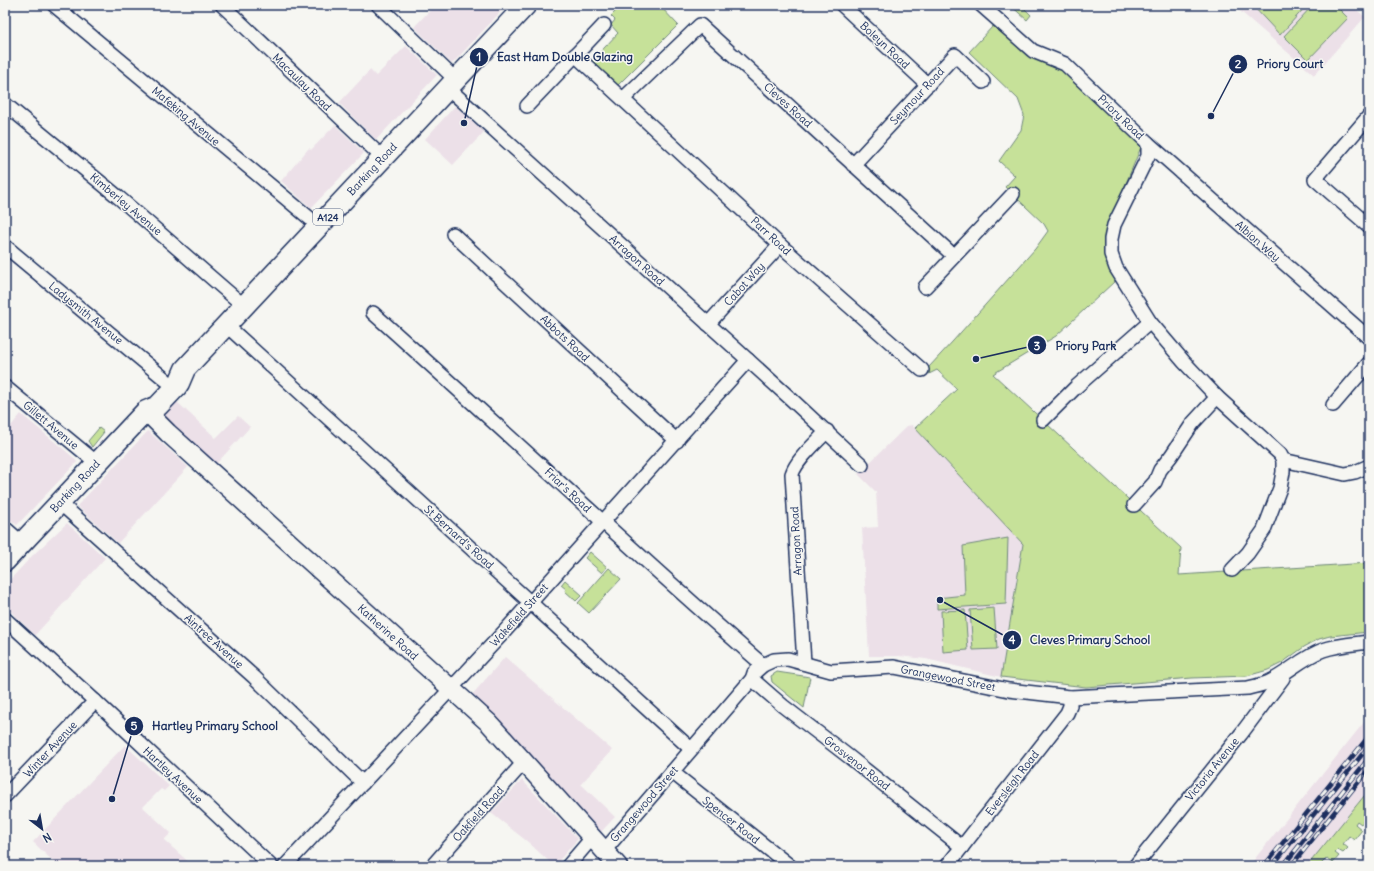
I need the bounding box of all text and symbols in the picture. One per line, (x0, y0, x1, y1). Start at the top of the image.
street label: Boleyn Road (857, 18, 913, 72)
callout: East Ham Double Glazing (469, 45, 641, 69)
text: 1 (477, 49, 481, 64)
text: East Ham Double Glazing (497, 49, 633, 65)
street label: Macaulay Road (270, 50, 335, 114)
callout: Priory Court (1228, 52, 1331, 76)
text: 2 (1235, 56, 1242, 71)
text: Priory Court (1257, 56, 1324, 72)
street label: Seymour Road (887, 64, 948, 128)
street label: Cleves Road (761, 80, 815, 131)
street label: Mafeking Avenue (149, 83, 223, 149)
street label: Priory Road (1095, 92, 1147, 143)
street label: Barking Road (344, 139, 400, 198)
street label: Kimberley Avenue (87, 170, 165, 238)
road number: A124 (313, 209, 343, 225)
street label: Parr Road (748, 214, 794, 259)
street label: Albion Way (1233, 218, 1283, 264)
street label: Arragon Road (607, 232, 668, 289)
street label: Cabot Way (721, 259, 767, 309)
street label: Ladysmith Avenue (46, 279, 126, 347)
street label: Abbots Road (537, 312, 593, 365)
callout: Priory Park (1027, 333, 1124, 357)
text: 3 (1034, 338, 1041, 353)
text: Priory Park (1056, 338, 1116, 354)
street label: Gillett Avenue (20, 398, 82, 452)
street label: Barking Road (47, 456, 103, 515)
street label: Friar's Road (542, 465, 595, 516)
street label: St Bernard's Road (421, 502, 497, 572)
street label: Arragon Road (787, 506, 805, 576)
street label: Wakefield Street (487, 580, 551, 650)
street label: Katherine Road (355, 601, 422, 663)
street label: Aintree Avenue (181, 611, 247, 671)
callout: Cleves Primary School (1002, 628, 1158, 652)
text: 4 (1009, 632, 1016, 647)
text: Cleves Primary School (1030, 632, 1150, 648)
street label: Grangewood Street (899, 662, 997, 694)
callout: Hartley Primary School (124, 714, 286, 738)
street label: Winter Avenue (20, 718, 80, 780)
text: 5 (131, 718, 138, 733)
text: Hartley Primary School (152, 718, 278, 734)
street label: Grosvenor Road (821, 733, 893, 794)
street label: Victoria Avenue (1182, 734, 1242, 804)
street label: Hartley Avenue (140, 744, 206, 806)
street label: Eversleigh Road (982, 747, 1042, 818)
street label: Grangewood Street (607, 763, 681, 845)
street label: Oakfield Road (449, 783, 507, 845)
street label: Spencer Road (700, 793, 763, 847)
north arrow (22, 809, 62, 849)
text: N (40, 830, 54, 846)

